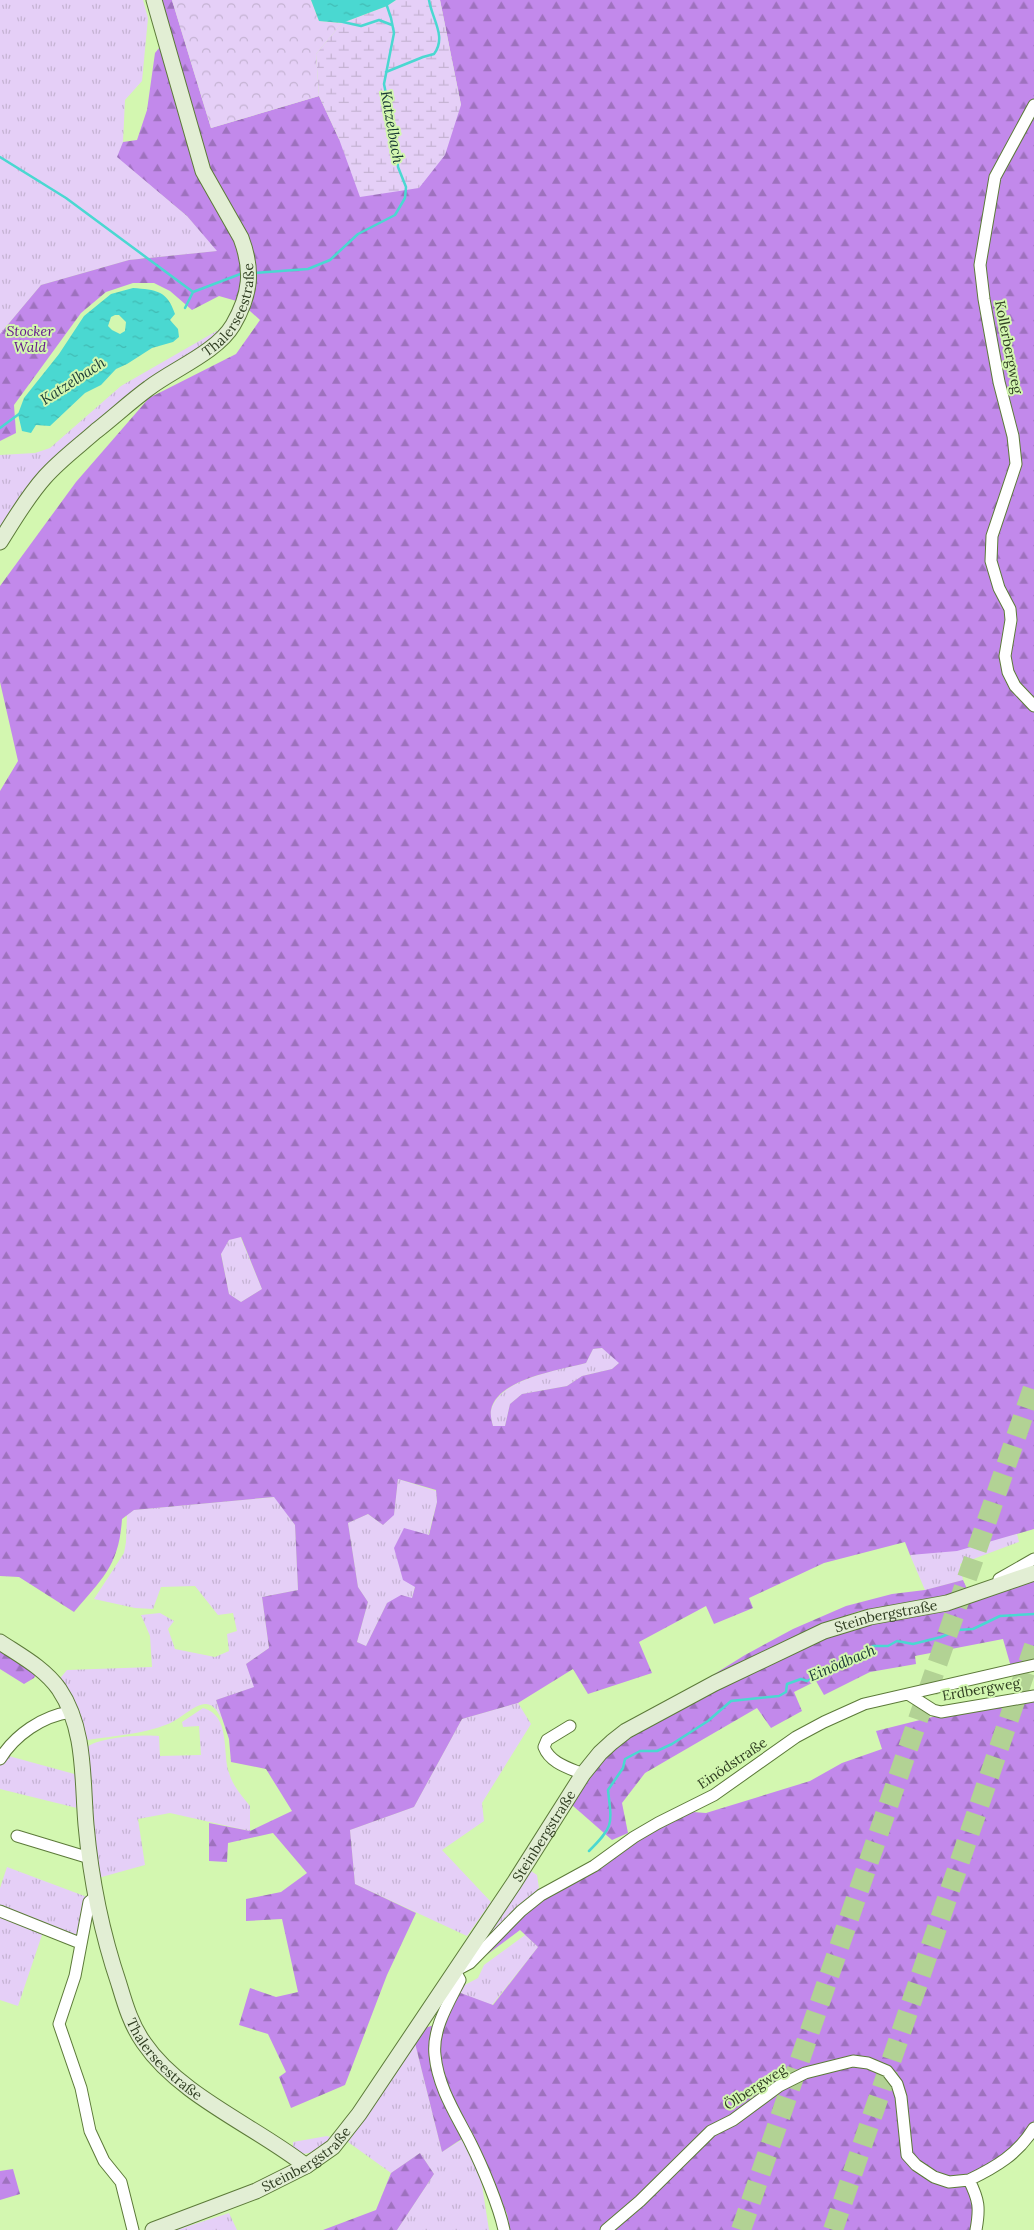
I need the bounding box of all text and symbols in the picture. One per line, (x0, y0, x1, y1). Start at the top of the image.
water label: Katzelbach (377, 89, 408, 165)
street label: Thalerseestraße (199, 262, 258, 361)
street label: Kollerbergweg (991, 299, 1027, 395)
park label: Stocker Wald (6, 322, 54, 356)
water label: Katzelbach (37, 352, 109, 409)
street label: Steinbergstraße (832, 1596, 939, 1636)
water label: Einödbach (805, 1640, 879, 1685)
street label: Erdbergweg (941, 1673, 1022, 1705)
street label: Einödstraße (694, 1733, 770, 1793)
street label: Steinbergstraße (508, 1786, 580, 1885)
street label: Thalerseestraße (123, 2015, 206, 2104)
street label: Ölbergweg (720, 2060, 790, 2114)
street label: Steinbergstraße (259, 2123, 355, 2196)

